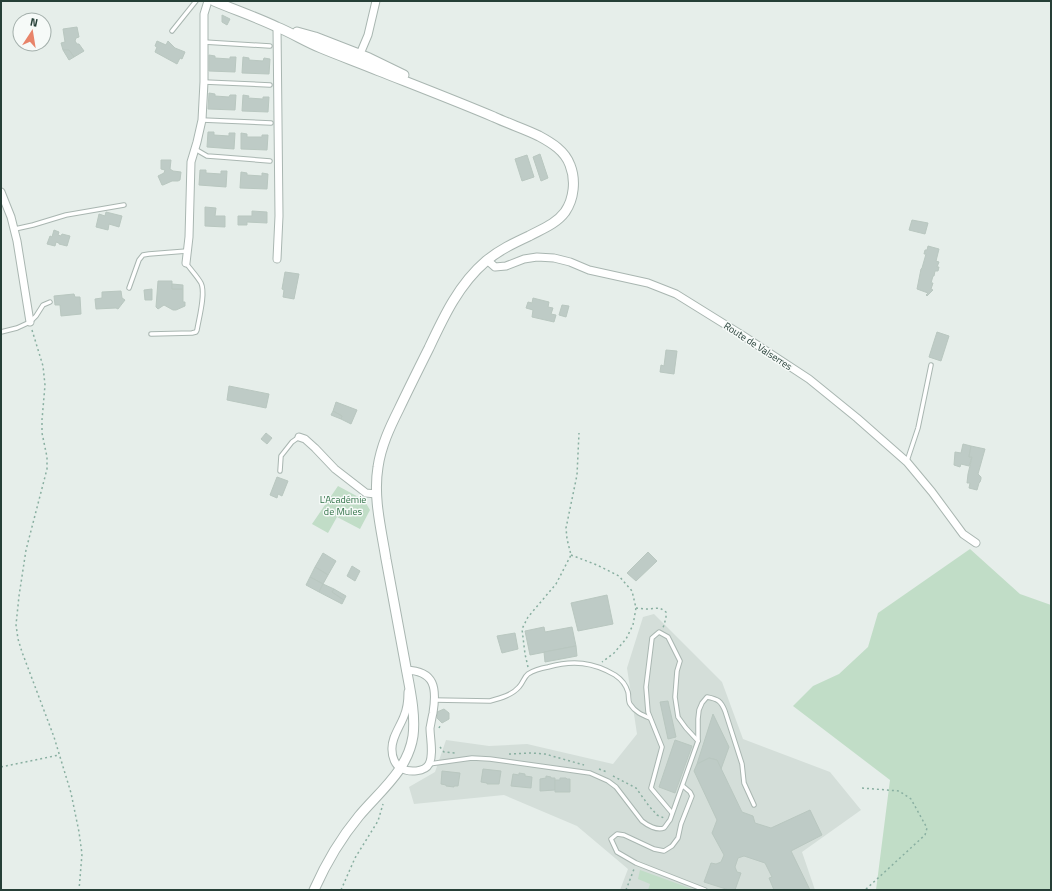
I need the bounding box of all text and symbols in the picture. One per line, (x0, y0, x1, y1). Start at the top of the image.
north arrow (12, 12, 52, 52)
text: N (29, 14, 39, 31)
street label: Route de Valserres (721, 318, 796, 374)
park label: L'Académie de Mules (320, 492, 366, 519)

